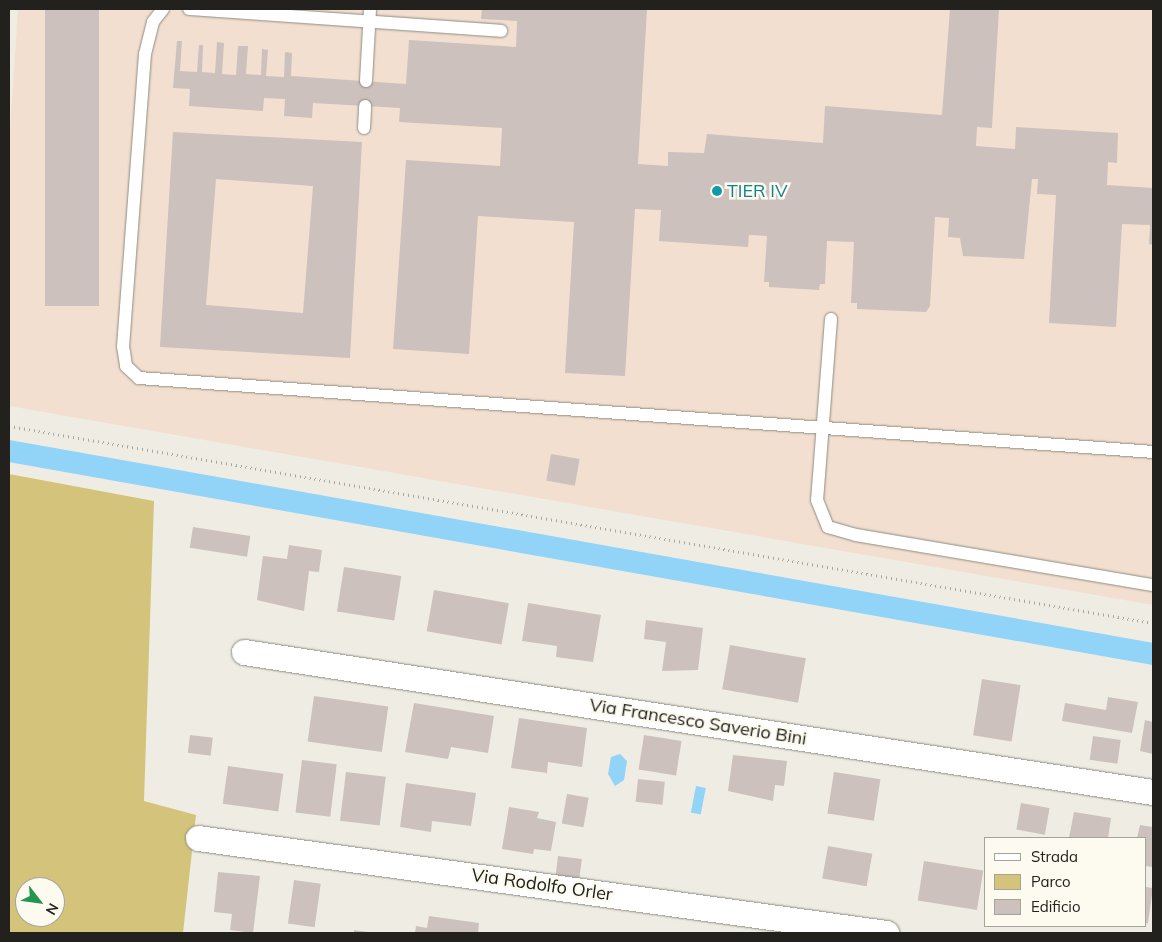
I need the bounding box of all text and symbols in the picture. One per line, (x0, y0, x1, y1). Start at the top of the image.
place label: TIER IV (727, 180, 787, 202)
marker: TIER IV (711, 185, 723, 197)
street label: Via Francesco Saverio Bini (588, 694, 808, 750)
legend (984, 837, 1147, 927)
text: Strada (1031, 847, 1078, 866)
street label: Via Rodolfo Orler (470, 864, 614, 906)
text: Parco (1031, 872, 1071, 891)
north arrow (15, 877, 65, 927)
text: Edificio (1031, 897, 1081, 916)
text: N (42, 900, 63, 918)

